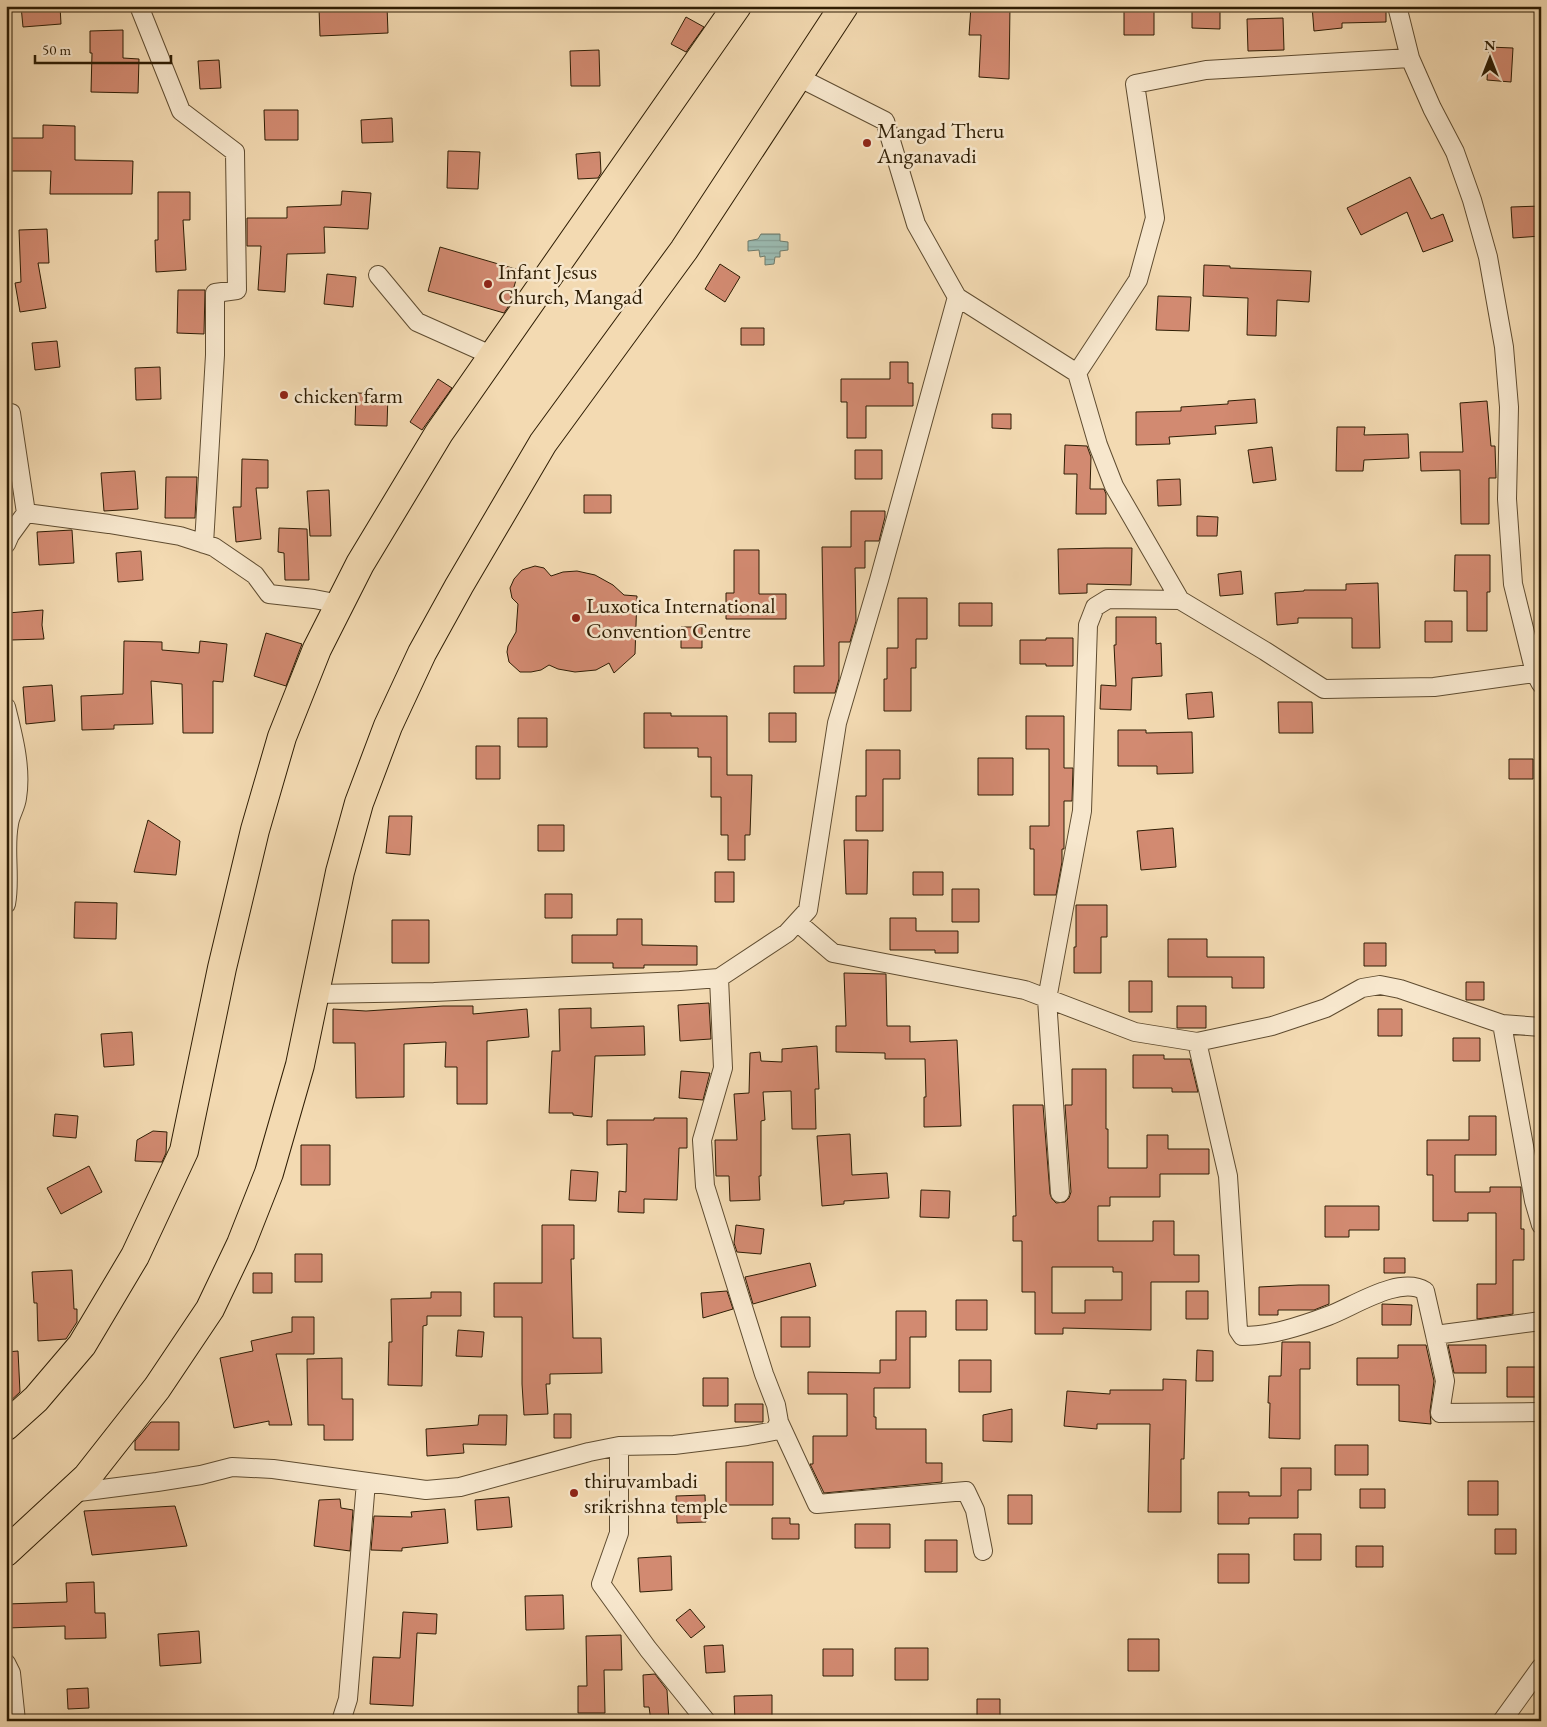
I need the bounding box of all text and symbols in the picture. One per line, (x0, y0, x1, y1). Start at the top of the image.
scale bar (35, 32, 171, 64)
north arrow (1464, 32, 1514, 82)
text: N (1484, 36, 1496, 54)
text: 50 m (42, 40, 71, 59)
place label: Mangad Theru Anganavadi (876, 116, 1005, 170)
marker: Mangad Theru Anganavadi (861, 137, 873, 149)
place label: Infant Jesus Church, Mangad (498, 257, 644, 311)
marker: Infant Jesus Church, Mangad (482, 278, 494, 290)
place label: chicken farm (294, 381, 403, 410)
marker: chicken farm (278, 389, 290, 401)
place label: Luxotica International Convention Centre (586, 591, 776, 645)
marker: Luxotica International Convention Centre (570, 612, 582, 624)
place label: thiruvambadi srikrishna temple (584, 1466, 728, 1520)
marker: thiruvambadi srikrishna temple (568, 1487, 580, 1499)

